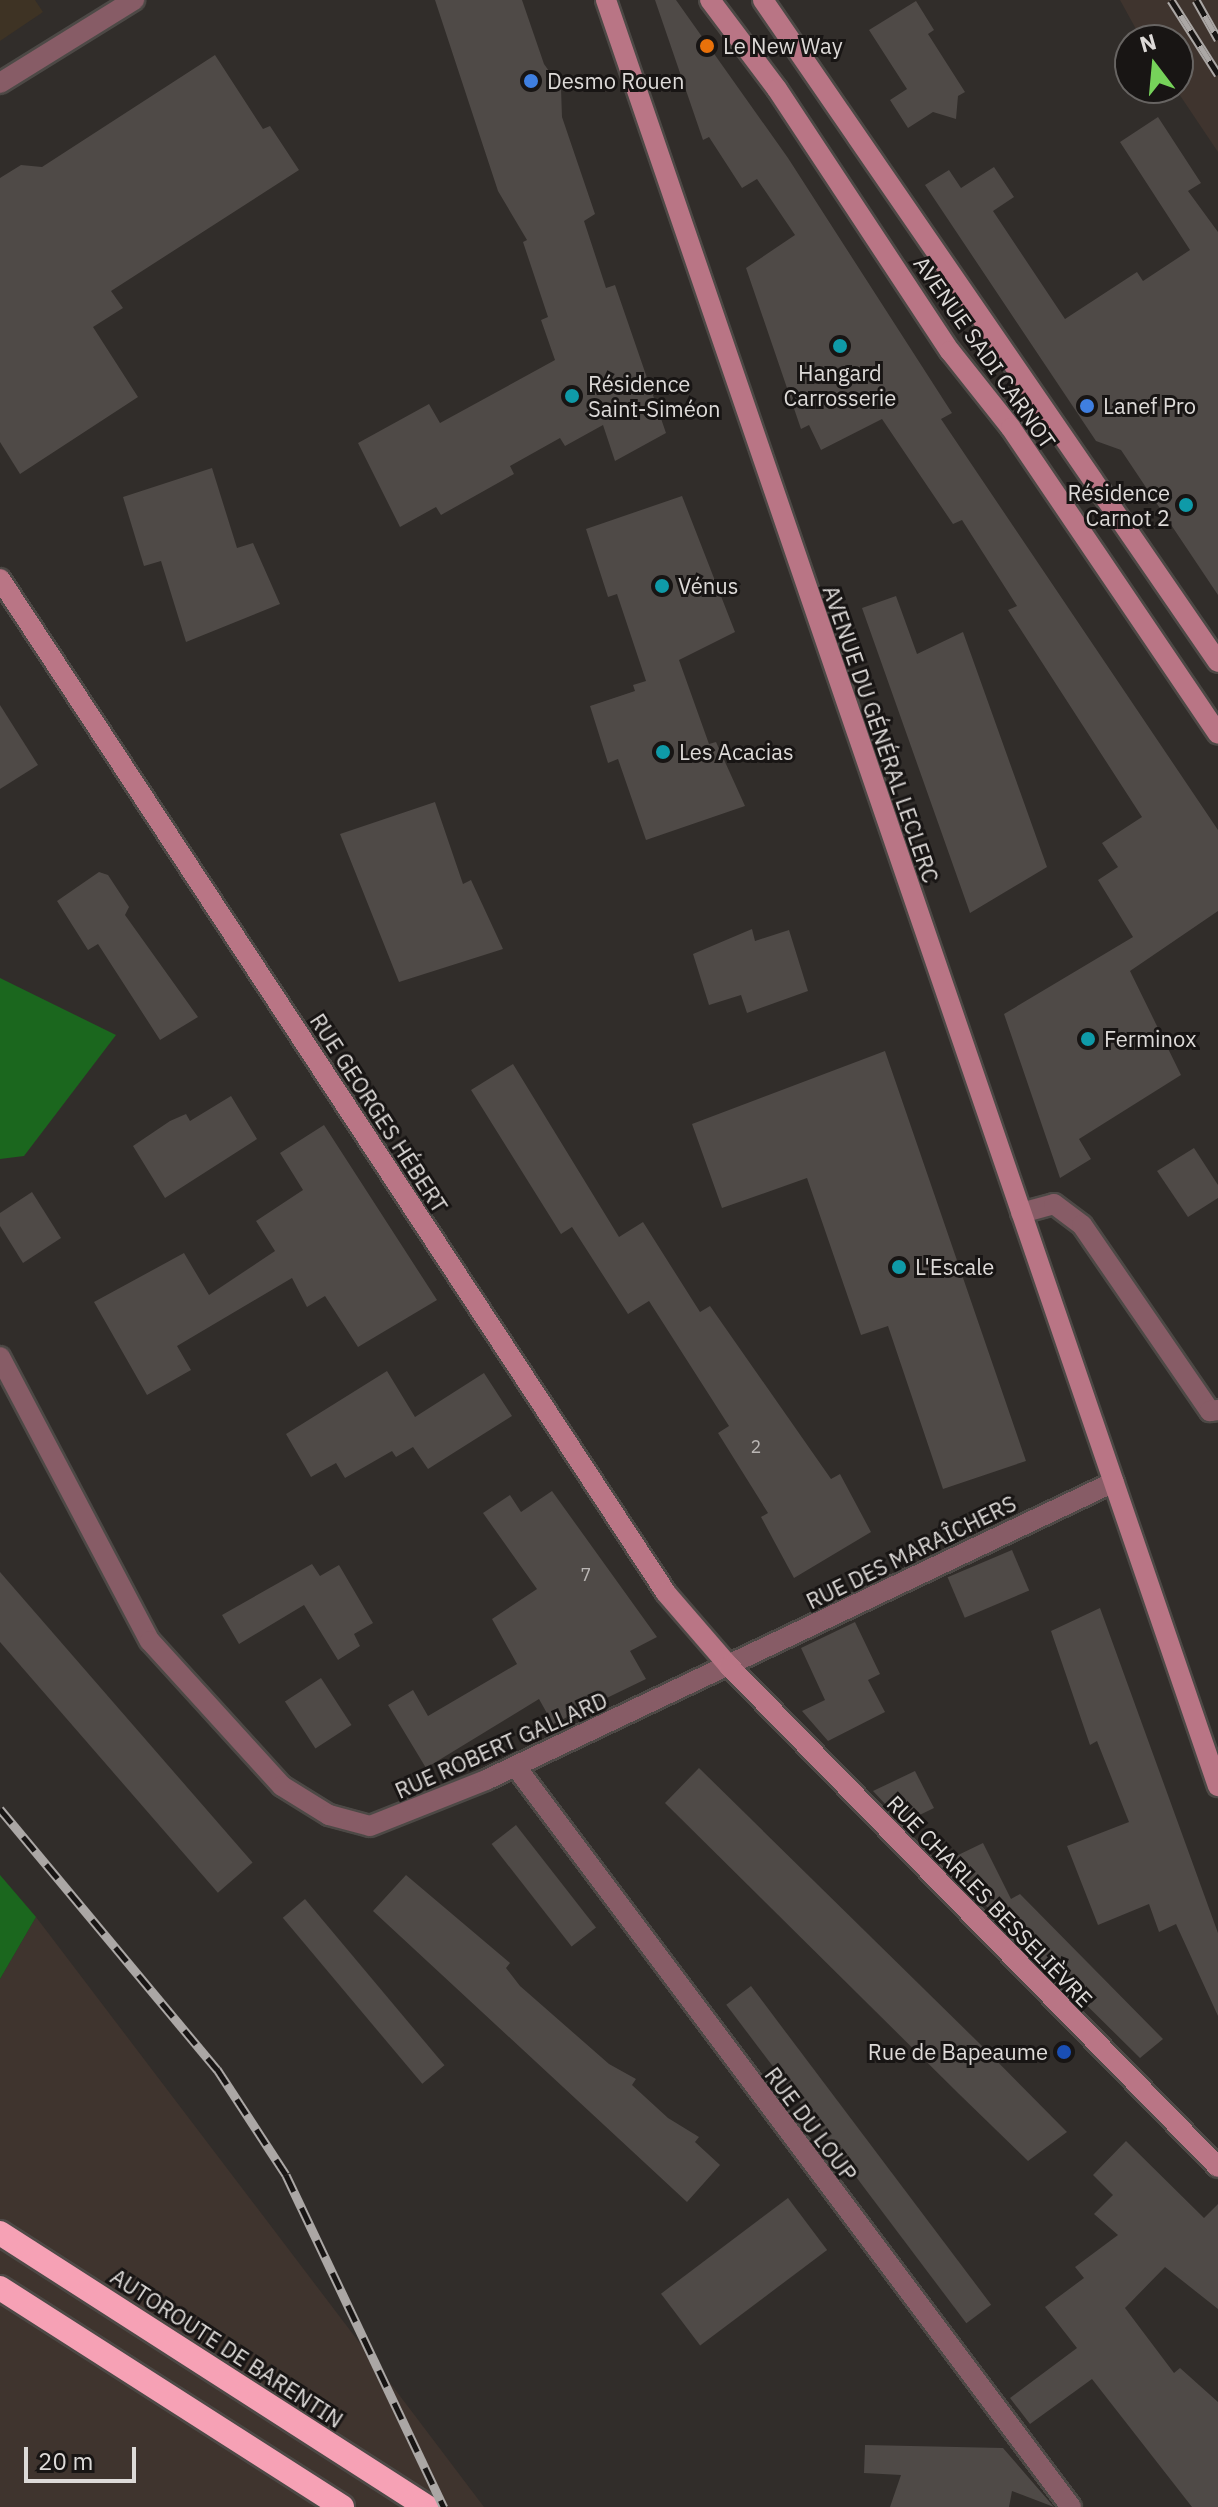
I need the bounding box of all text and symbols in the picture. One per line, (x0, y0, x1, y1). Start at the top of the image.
north arrow (1114, 24, 1194, 104)
text: N (1136, 26, 1159, 59)
place label: Le New Way (723, 33, 843, 59)
marker: Le New Way (698, 37, 716, 55)
place label: Desmo Rouen (547, 68, 684, 94)
marker: Desmo Rouen (522, 72, 540, 90)
street label: AVENUE SADI CARNOT (909, 251, 1061, 453)
marker: Hangard Carrosserie (831, 337, 849, 355)
place label: Hangard Carrosserie (784, 359, 896, 410)
place label: Résidence Saint-Siméon (588, 370, 721, 422)
marker: Résidence Saint-Siméon (563, 387, 581, 405)
place label: Lanef Pro (1103, 393, 1196, 419)
marker: Lanef Pro (1078, 397, 1096, 415)
place label: Résidence Carnot 2 (1068, 479, 1170, 530)
marker: Résidence Carnot 2 (1177, 496, 1195, 514)
place label: Vénus (678, 573, 739, 599)
marker: Vénus (653, 577, 671, 595)
street label: AVENUE DU GÉNÉRAL LECLERC (818, 582, 944, 886)
place label: Les Acacias (679, 739, 794, 765)
marker: Les Acacias (654, 743, 672, 761)
street label: RUE GEORGES HÉBERT (305, 1008, 453, 1218)
place label: Ferminox (1104, 1026, 1196, 1052)
marker: Ferminox (1079, 1030, 1097, 1048)
place label: L'Escale (915, 1254, 994, 1280)
marker: L'Escale (890, 1258, 908, 1276)
house number: 2 (751, 1436, 761, 1458)
street label: RUE DES MARAÎCHERS (802, 1490, 1020, 1614)
house number: 7 (581, 1564, 591, 1586)
street label: RUE ROBERT GALLARD (391, 1686, 611, 1804)
street label: RUE CHARLES BESSELIÈVRE (882, 1790, 1098, 2012)
place label: Rue de Bapeaume (868, 2039, 1048, 2065)
marker: Rue de Bapeaume (1055, 2043, 1073, 2061)
street label: RUE DU LOUP (760, 2062, 862, 2186)
street label: AUTOROUTE DE BARENTIN (106, 2263, 348, 2433)
scale bar (28, 2431, 140, 2481)
text: 20 m (38, 2445, 93, 2477)

